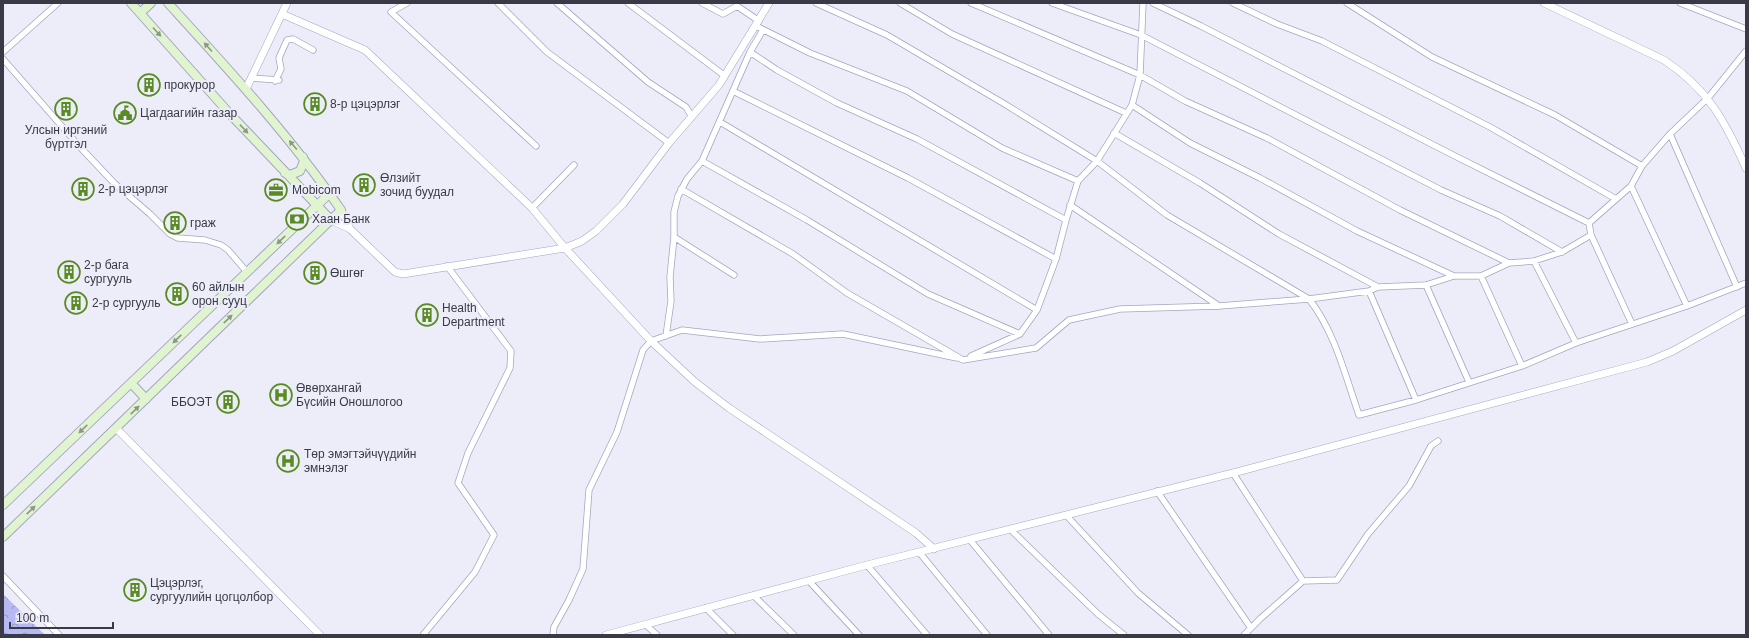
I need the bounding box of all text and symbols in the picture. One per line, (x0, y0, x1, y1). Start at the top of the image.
one-way arrow (153, 27, 162, 37)
one-way arrow (203, 42, 213, 52)
building icon: прокурор (136, 72, 162, 98)
place label: прокурор (164, 78, 215, 92)
building icon: 8-р цэцэрлэг (302, 91, 328, 117)
building icon: Улсын иргэний бүртгэл (53, 96, 79, 122)
place label: 8-р цэцэрлэг (330, 97, 401, 111)
public building icon: Цагдаагийн газар (112, 100, 138, 126)
place label: Цагдаагийн газар (140, 106, 238, 120)
place label: Улсын иргэний бүртгэл (25, 123, 107, 151)
one-way arrow (239, 124, 249, 134)
one-way arrow (289, 140, 298, 150)
place label: Өлзийт зочид буудал (380, 171, 454, 199)
building icon: Өлзийт зочид буудал (351, 172, 377, 198)
building icon: 2-р цэцэрлэг (70, 176, 96, 202)
office icon: Mobicom (263, 177, 289, 203)
place label: 2-р цэцэрлэг (98, 182, 169, 196)
place label: Mobicom (292, 183, 341, 197)
bank icon: Хаан Банк (284, 206, 310, 232)
building icon: граж (162, 210, 188, 236)
place label: Хаан Банк (312, 212, 370, 226)
place label: граж (190, 216, 216, 230)
one-way arrow (276, 235, 286, 245)
place label: 2-р бага сургууль (84, 258, 132, 286)
building icon: 2-р бага сургууль (56, 259, 82, 285)
building icon: Өшгөг (302, 260, 328, 286)
place label: Өшгөг (330, 266, 365, 280)
place label: 60 айлын орон сууц (192, 280, 247, 308)
building icon: 60 айлын орон сууц (164, 281, 190, 307)
building icon: 2-р сургууль (63, 290, 89, 316)
place label: 2-р сургууль (92, 296, 161, 310)
place label: Health Department (442, 301, 505, 329)
building icon: Health Department (414, 302, 440, 328)
one-way arrow (223, 314, 233, 324)
one-way arrow (172, 334, 182, 344)
place label: Өвөрхангай Бүсийн Оношлогоо (296, 381, 403, 409)
hospital icon: Өвөрхангай Бүсийн Оношлогоо (268, 382, 294, 408)
building icon: ББОЭТ (215, 389, 241, 415)
place label: ББОЭТ (171, 395, 213, 409)
one-way arrow (130, 405, 140, 414)
one-way arrow (78, 424, 88, 434)
place label: Төр эмэгтэйчүүдийн эмнэлэг (304, 447, 417, 475)
hospital icon: Төр эмэгтэйчүүдийн эмнэлэг (275, 448, 301, 474)
one-way arrow (26, 505, 36, 514)
place label: Цэцэрлэг, сургуулийн цогцолбор (150, 576, 274, 604)
building icon: Цэцэрлэг, сургуулийн цогцолбор (122, 577, 148, 603)
scale bar (10, 604, 113, 630)
text: 100 m (16, 611, 49, 625)

